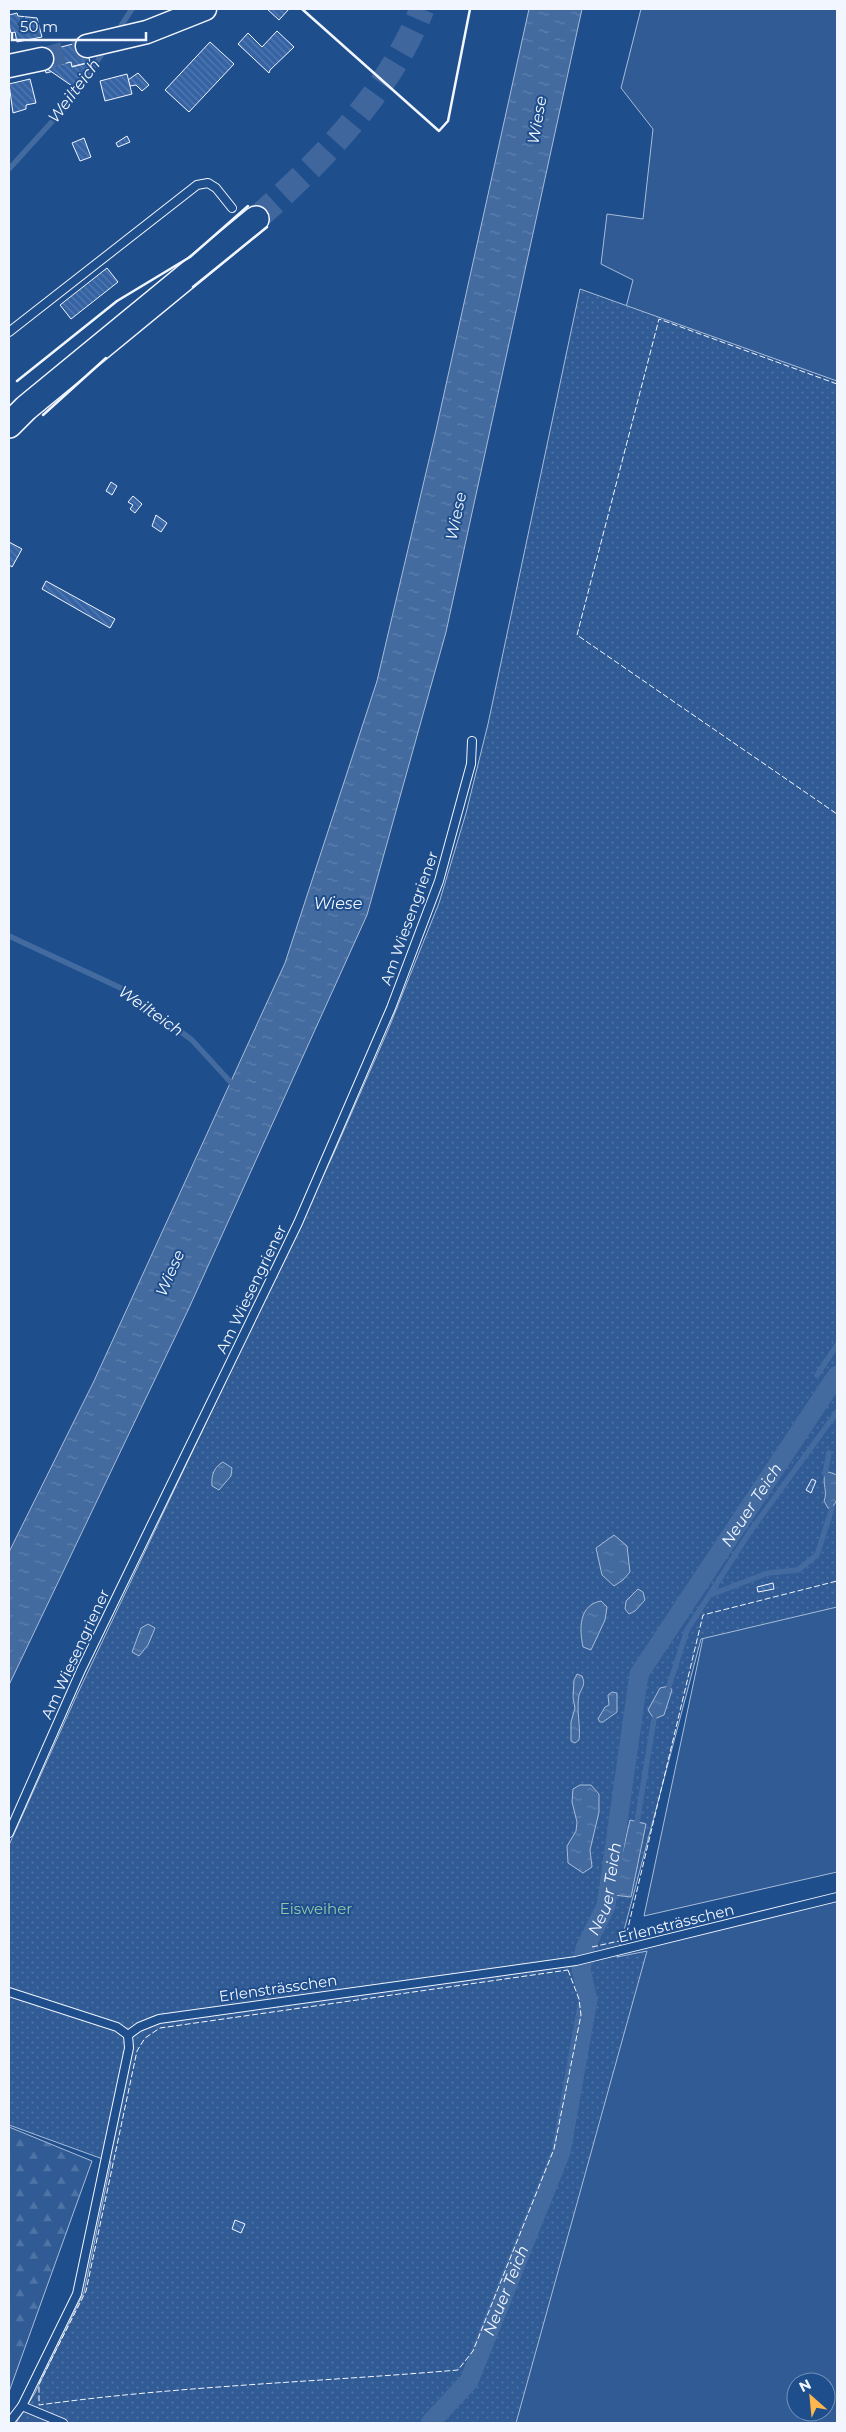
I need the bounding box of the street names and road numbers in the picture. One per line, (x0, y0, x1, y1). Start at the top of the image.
street label: Am Wiesengriener (376, 848, 442, 988)
street label: Am Wiesengriener (212, 1221, 290, 1357)
street label: Am Wiesengriener (37, 1586, 113, 1722)
street label: Erlensträsschen (616, 1899, 736, 1947)
street label: Erlensträsschen (218, 1970, 338, 2006)

